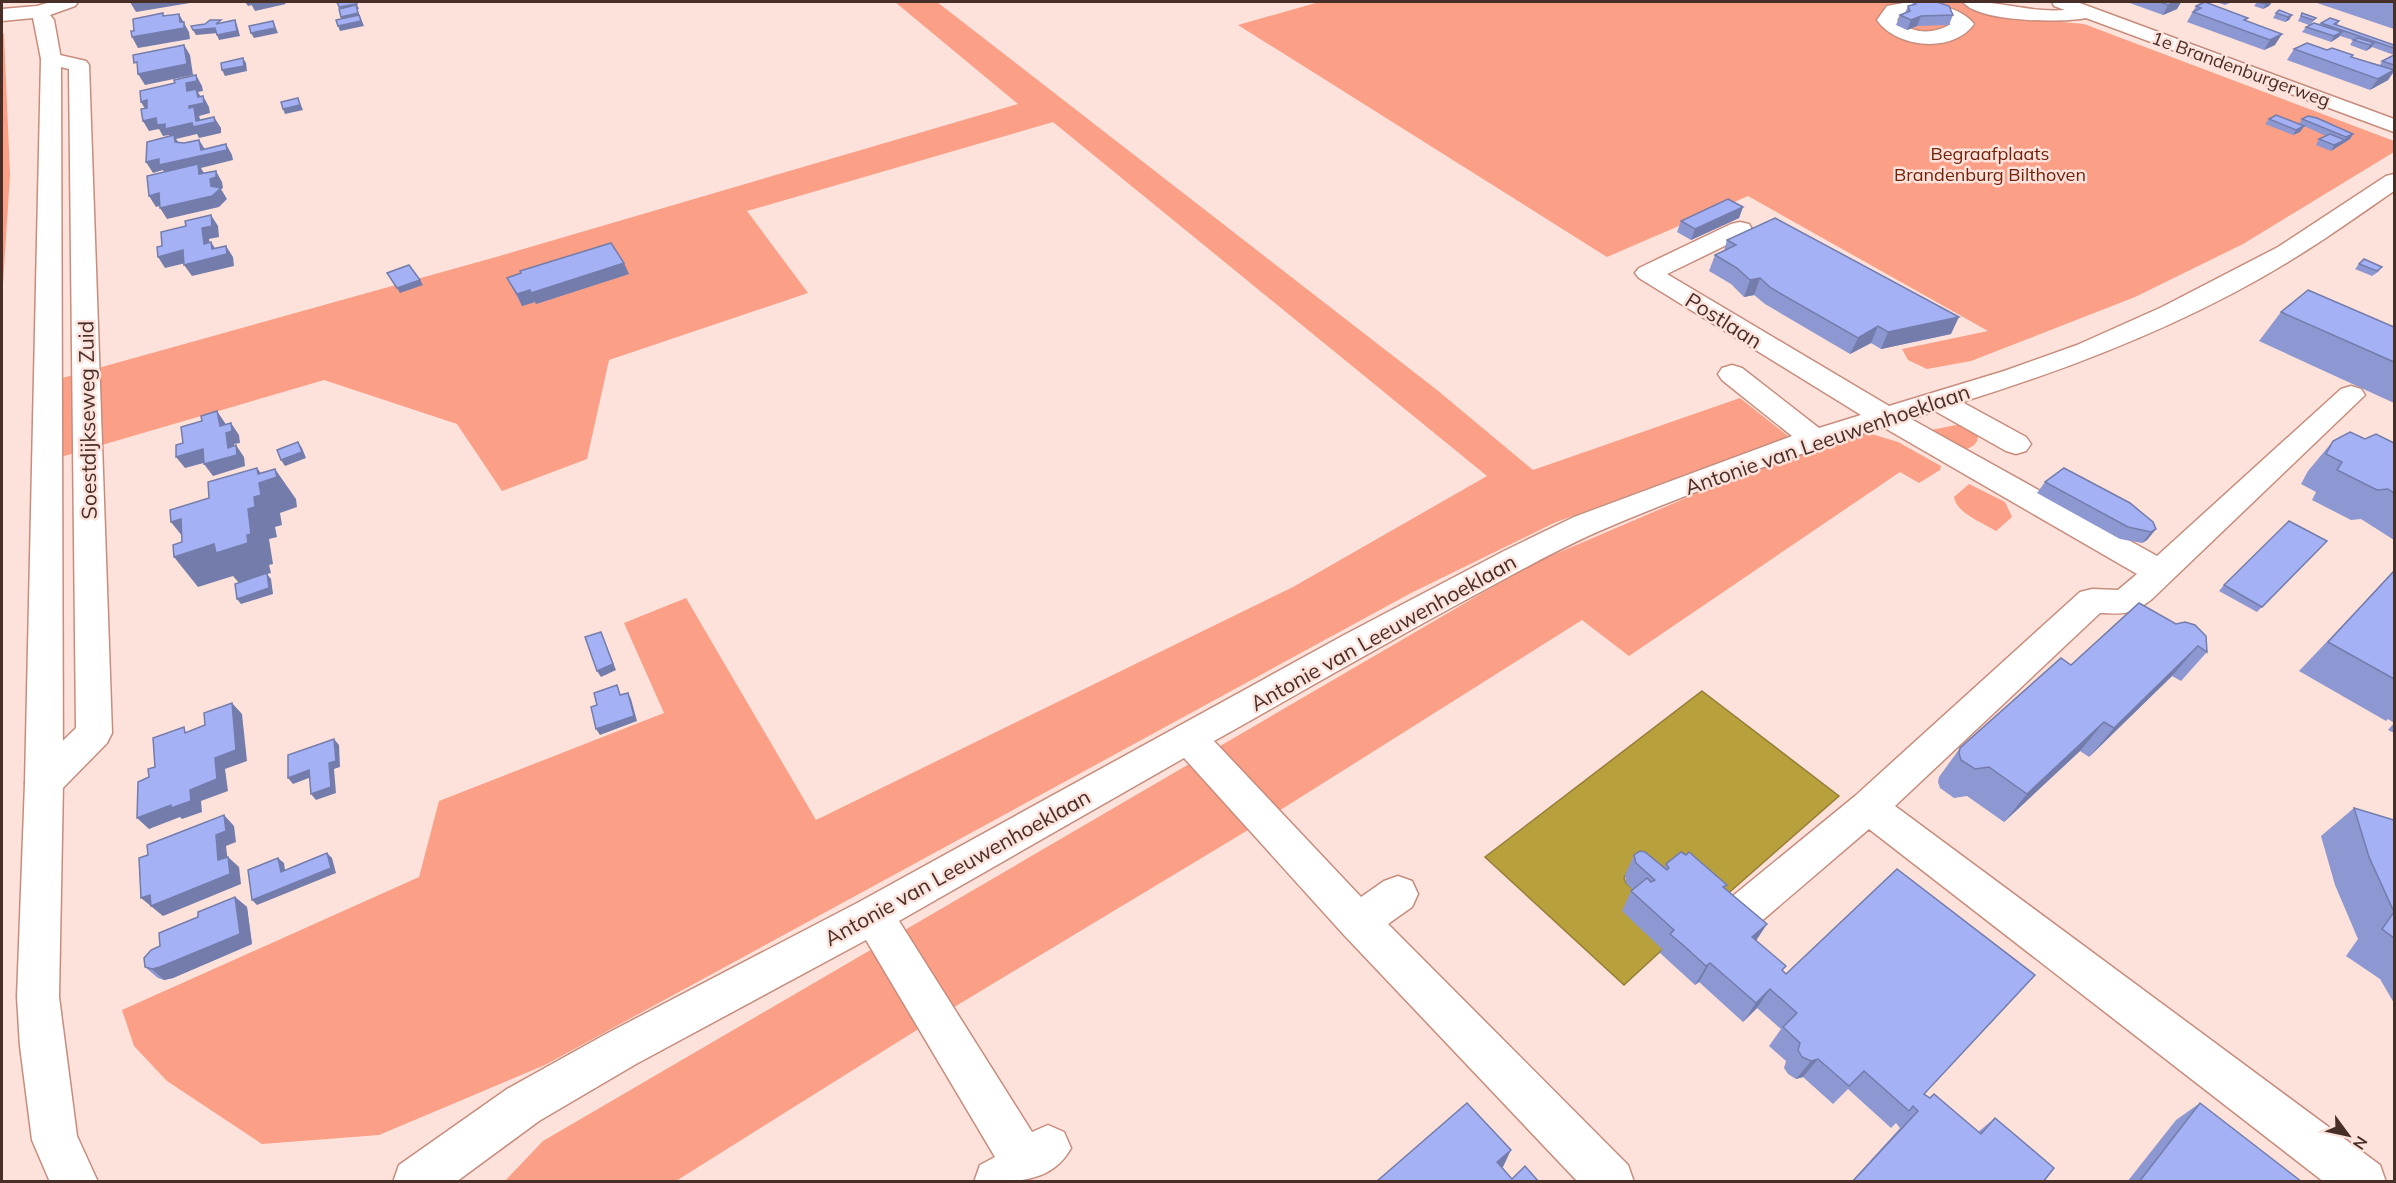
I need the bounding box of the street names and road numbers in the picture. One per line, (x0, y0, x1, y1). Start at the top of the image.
street label: 1e Brandenburgerweg (2149, 26, 2333, 112)
street label: Postlaan (1681, 286, 1767, 354)
street label: Soestdijkseweg Zuid (72, 320, 102, 520)
street label: Antonie van Leeuwenhoeklaan (1681, 378, 1973, 500)
street label: Antonie van Leeuwenhoeklaan (1246, 548, 1520, 716)
street label: Antonie van Leeuwenhoeklaan (820, 783, 1094, 951)

